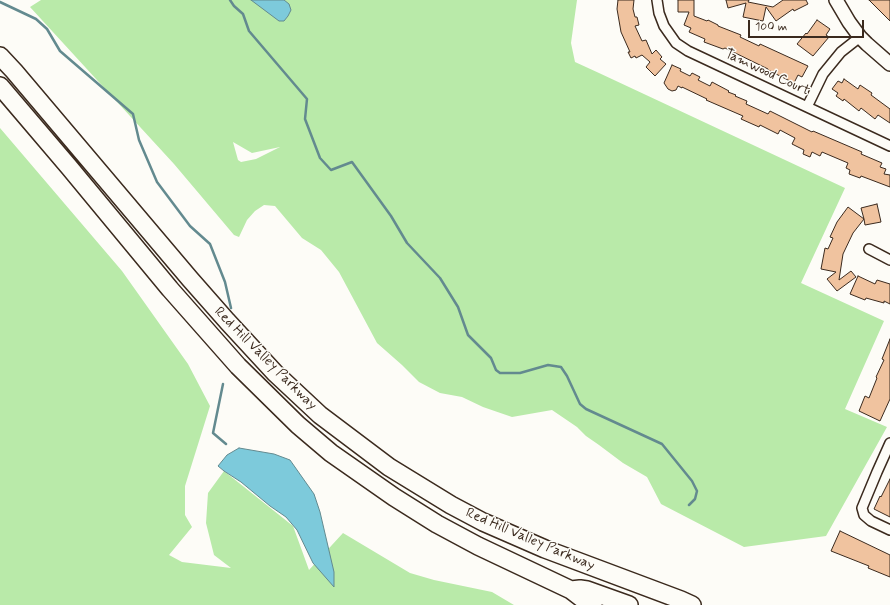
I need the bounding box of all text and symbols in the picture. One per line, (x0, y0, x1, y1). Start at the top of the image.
scale bar (750, 12, 866, 38)
text: 100 m (755, 19, 787, 35)
street label: Tamwood Court (722, 46, 812, 100)
street label: Red Hill Valley Parkway (210, 304, 320, 414)
street label: Red Hill Valley Parkway (463, 505, 597, 575)

